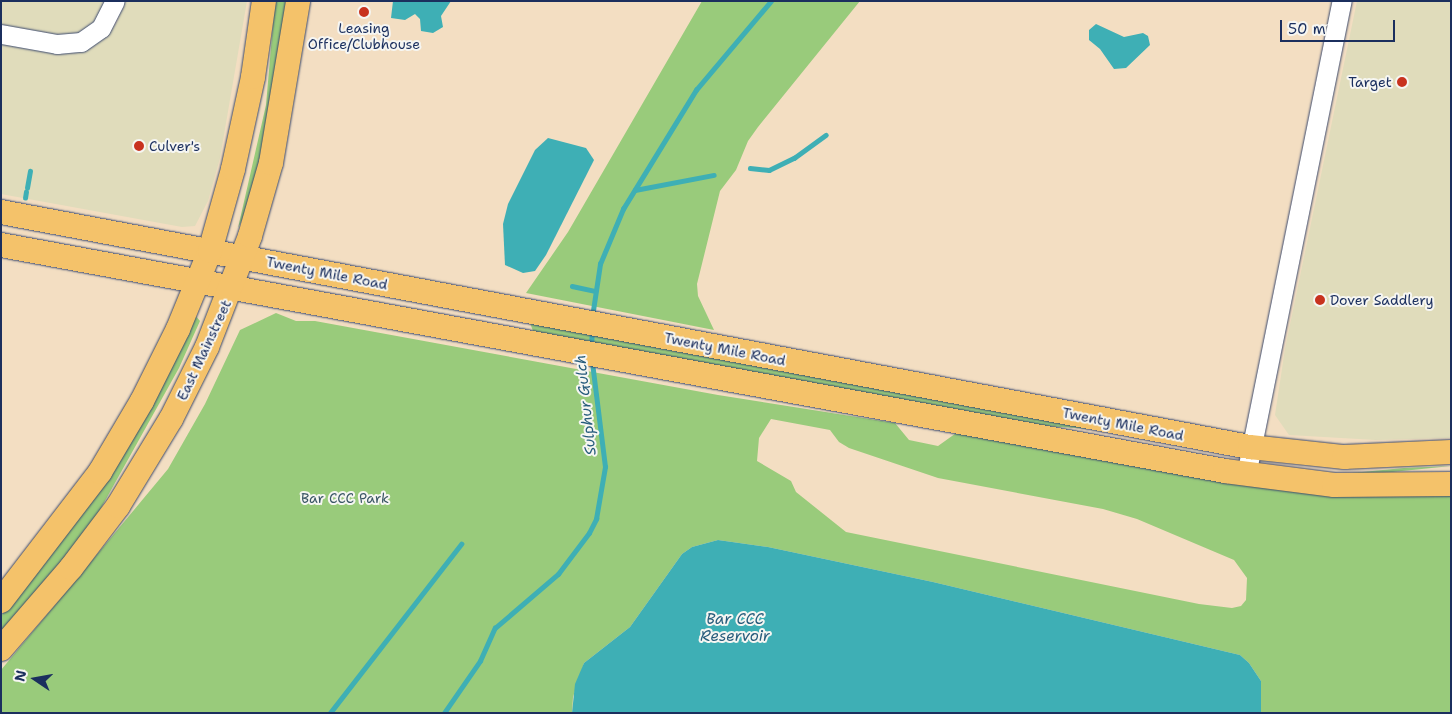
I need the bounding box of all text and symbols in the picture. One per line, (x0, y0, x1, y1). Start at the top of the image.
marker: Leasing Office/Clubhouse (358, 6, 370, 18)
scale bar (1282, 10, 1397, 42)
text: 50 m (1288, 19, 1326, 39)
place label: Leasing Office/Clubhouse (308, 20, 420, 52)
place label: Target (1348, 74, 1392, 90)
marker: Target (1396, 76, 1408, 88)
place label: Culver's (149, 138, 200, 154)
marker: Culver's (133, 140, 145, 152)
street label: Twenty Mile Road (265, 253, 389, 293)
place label: Dover Saddlery (1330, 292, 1434, 308)
marker: Dover Saddlery (1314, 294, 1326, 306)
street label: East Mainstreet (173, 297, 235, 403)
street label: Twenty Mile Road (663, 329, 787, 369)
water label: Sulphur Gulch (572, 354, 600, 456)
street label: Twenty Mile Road (1061, 404, 1185, 444)
park label: Bar CCC Park (301, 490, 389, 506)
water label: Bar CCC Reservoir (700, 610, 770, 645)
north arrow (10, 654, 60, 704)
text: N (10, 669, 30, 683)

